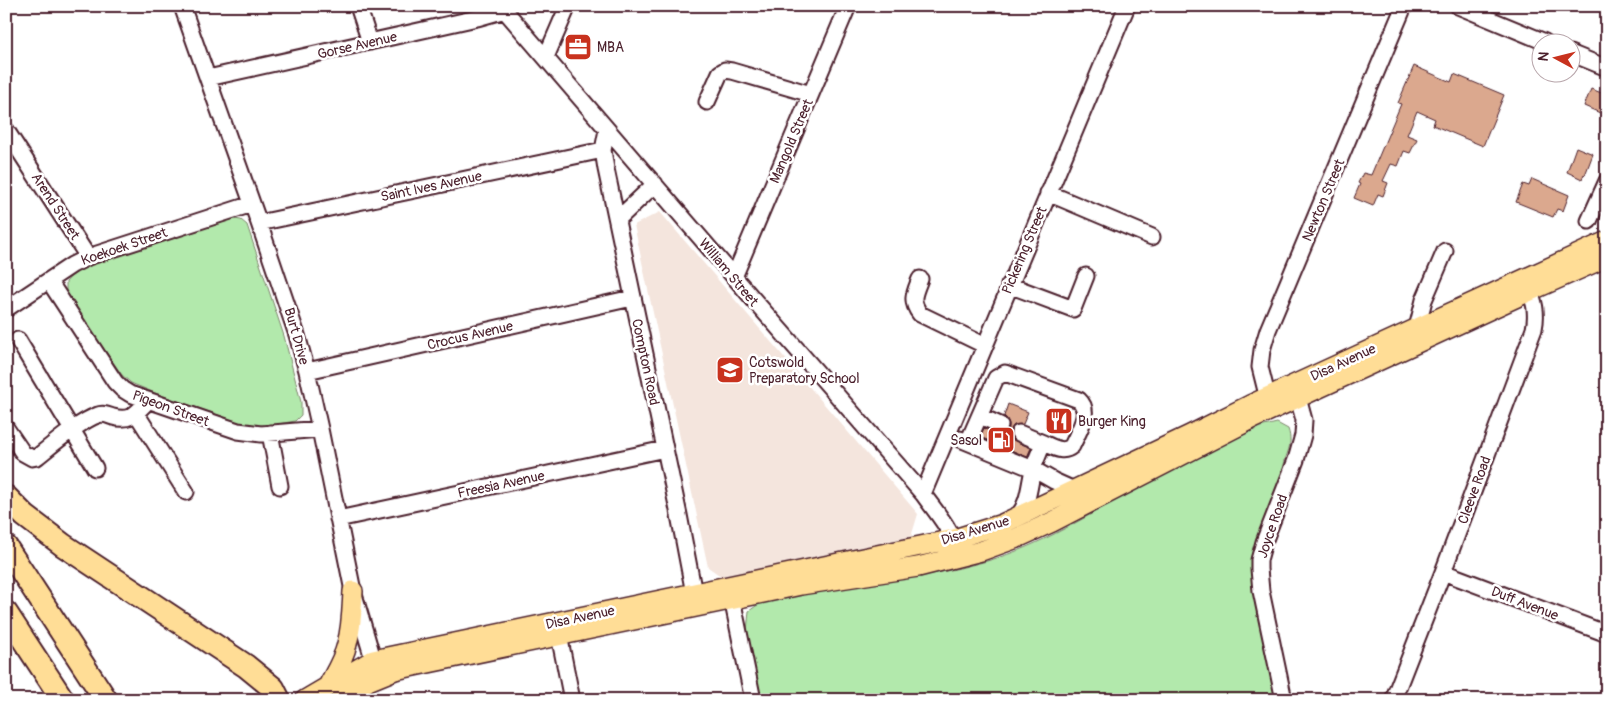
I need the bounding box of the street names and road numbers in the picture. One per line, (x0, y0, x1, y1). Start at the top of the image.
street label: Gorse Avenue (316, 28, 399, 63)
street label: Mangold Street (766, 96, 817, 186)
street label: Newton Street (1298, 156, 1349, 244)
street label: Saint Ives Avenue (379, 167, 483, 206)
street label: Arend Street (28, 170, 84, 243)
street label: Pickering Street (998, 204, 1051, 297)
street label: Koekoek Street (79, 224, 170, 269)
street label: William Street (695, 235, 762, 310)
street label: Burt Drive (280, 306, 313, 367)
street label: Crocus Avenue (426, 317, 515, 354)
street label: Compton Road (628, 317, 663, 407)
street label: Disa Avenue (1308, 340, 1379, 385)
street label: Pigeon Street (130, 387, 212, 430)
street label: Cleeve Road (1454, 454, 1495, 526)
street label: Freesia Avenue (456, 467, 546, 502)
street label: Joyce Road (1254, 492, 1291, 560)
street label: Disa Avenue (939, 512, 1011, 549)
street label: Duff Avenue (1489, 583, 1561, 624)
street label: Disa Avenue (544, 602, 616, 633)

